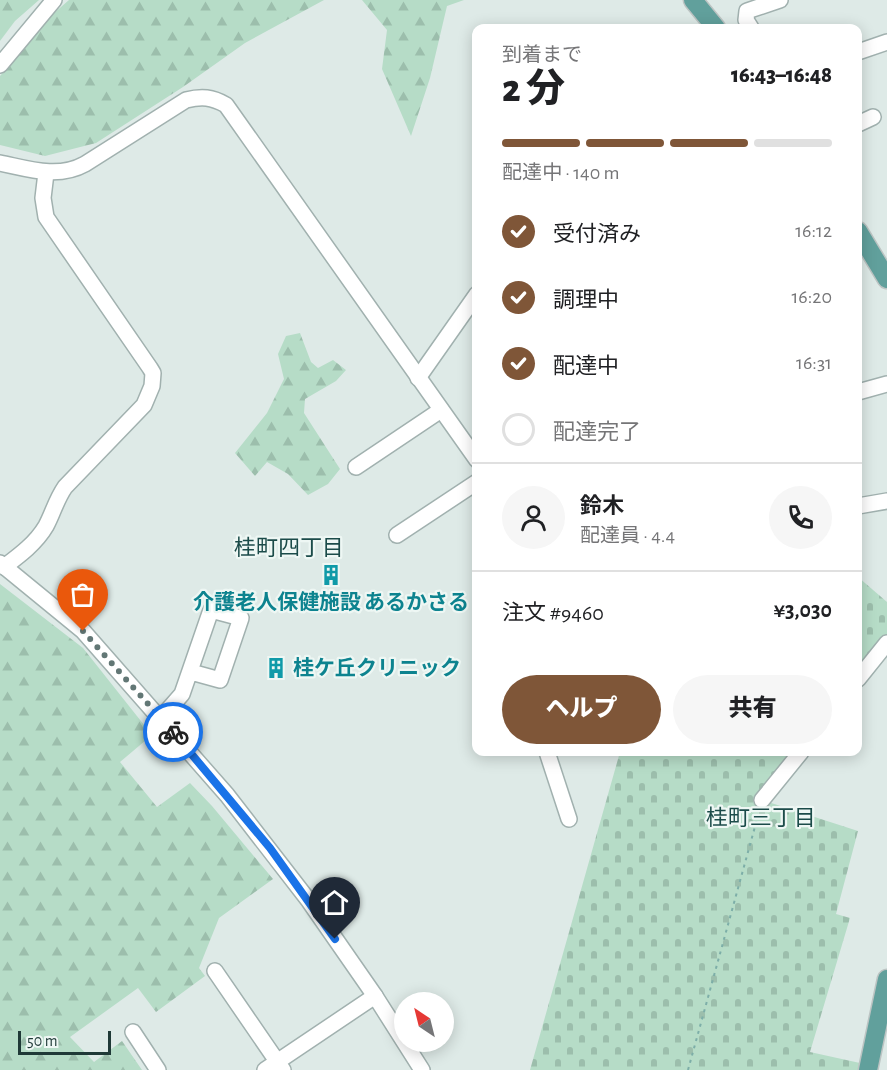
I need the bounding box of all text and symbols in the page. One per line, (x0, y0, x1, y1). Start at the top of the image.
text: 到着まで (502, 45, 582, 65)
text: 16:43–16:48 (731, 64, 832, 86)
text: 2 分 (502, 70, 565, 109)
text: 配達中 · 140 m (502, 163, 620, 183)
icon: check (502, 215, 535, 248)
text: 16:12 (795, 221, 832, 241)
text: 受付済み (553, 223, 641, 245)
icon: check (502, 281, 535, 314)
text: 16:20 (791, 287, 832, 307)
text: 調理中 (553, 289, 619, 311)
icon: check (502, 347, 535, 380)
text: 16:31 (796, 353, 832, 373)
text: 配達中 (553, 355, 619, 377)
text: 配達完了 (553, 421, 641, 443)
button: person (502, 486, 565, 549)
button: phone (769, 486, 832, 549)
text: 鈴木 (580, 495, 624, 517)
text: 配達員 · 4.4 (580, 526, 675, 546)
district label: 桂町四丁目 (234, 536, 344, 559)
building icon: 介護老人保健施設 あるかさる (319, 563, 343, 587)
pin (57, 569, 108, 631)
icon: bag (66, 578, 99, 611)
place label: 介護老人保健施設 あるかさる (193, 590, 469, 613)
text: ¥3,030 (774, 599, 832, 621)
text: 注文 #9460 (502, 602, 604, 624)
building icon: 桂ケ丘クリニック (264, 656, 288, 680)
place label: 桂ケ丘クリニック (293, 657, 461, 679)
button: ヘルプ (502, 675, 661, 744)
button: 共有 (673, 675, 832, 744)
courier (143, 702, 203, 762)
icon: bike (157, 716, 190, 749)
district label: 桂町三丁目 (706, 806, 816, 829)
pin (309, 877, 360, 939)
icon: home (318, 886, 351, 919)
north arrow (394, 992, 454, 1052)
map controls (394, 992, 454, 1052)
scale bar (18, 1028, 111, 1056)
text: 50 m (27, 1033, 58, 1049)

